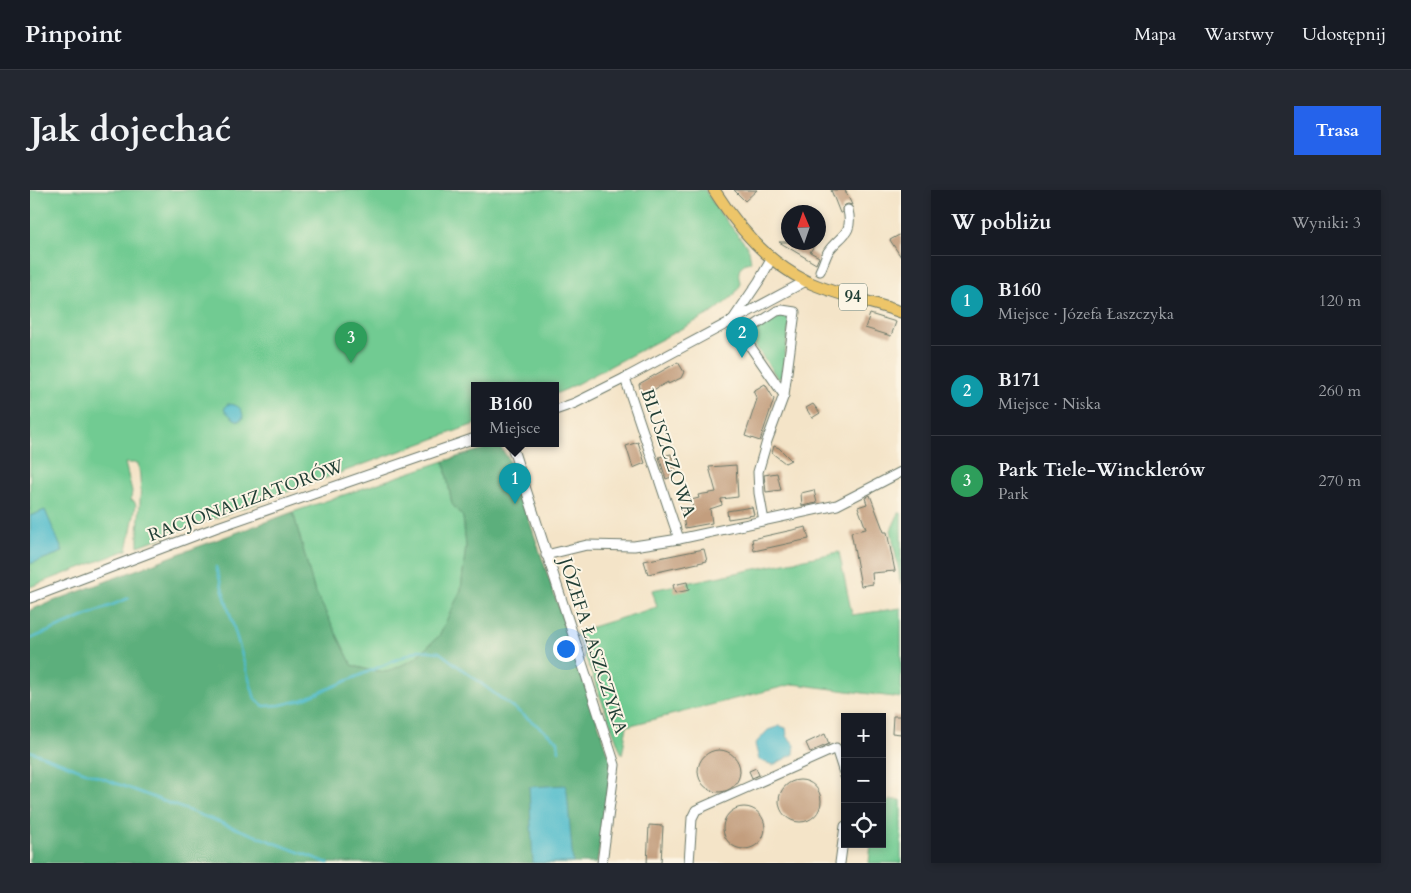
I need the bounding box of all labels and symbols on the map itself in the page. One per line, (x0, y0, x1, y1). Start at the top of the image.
north arrow (781, 205, 826, 250)
road number: 94 (839, 284, 867, 310)
pin: 2 (726, 317, 758, 358)
pin: 3 (335, 322, 367, 363)
street label: BLUSZCZOWA (634, 385, 702, 521)
street label: RACJONALIZATORÓW (145, 454, 347, 548)
pin: 1 (499, 463, 531, 504)
street label: JÓZEFA ŁASZCZYKA (552, 552, 633, 737)
your location (553, 636, 579, 662)

